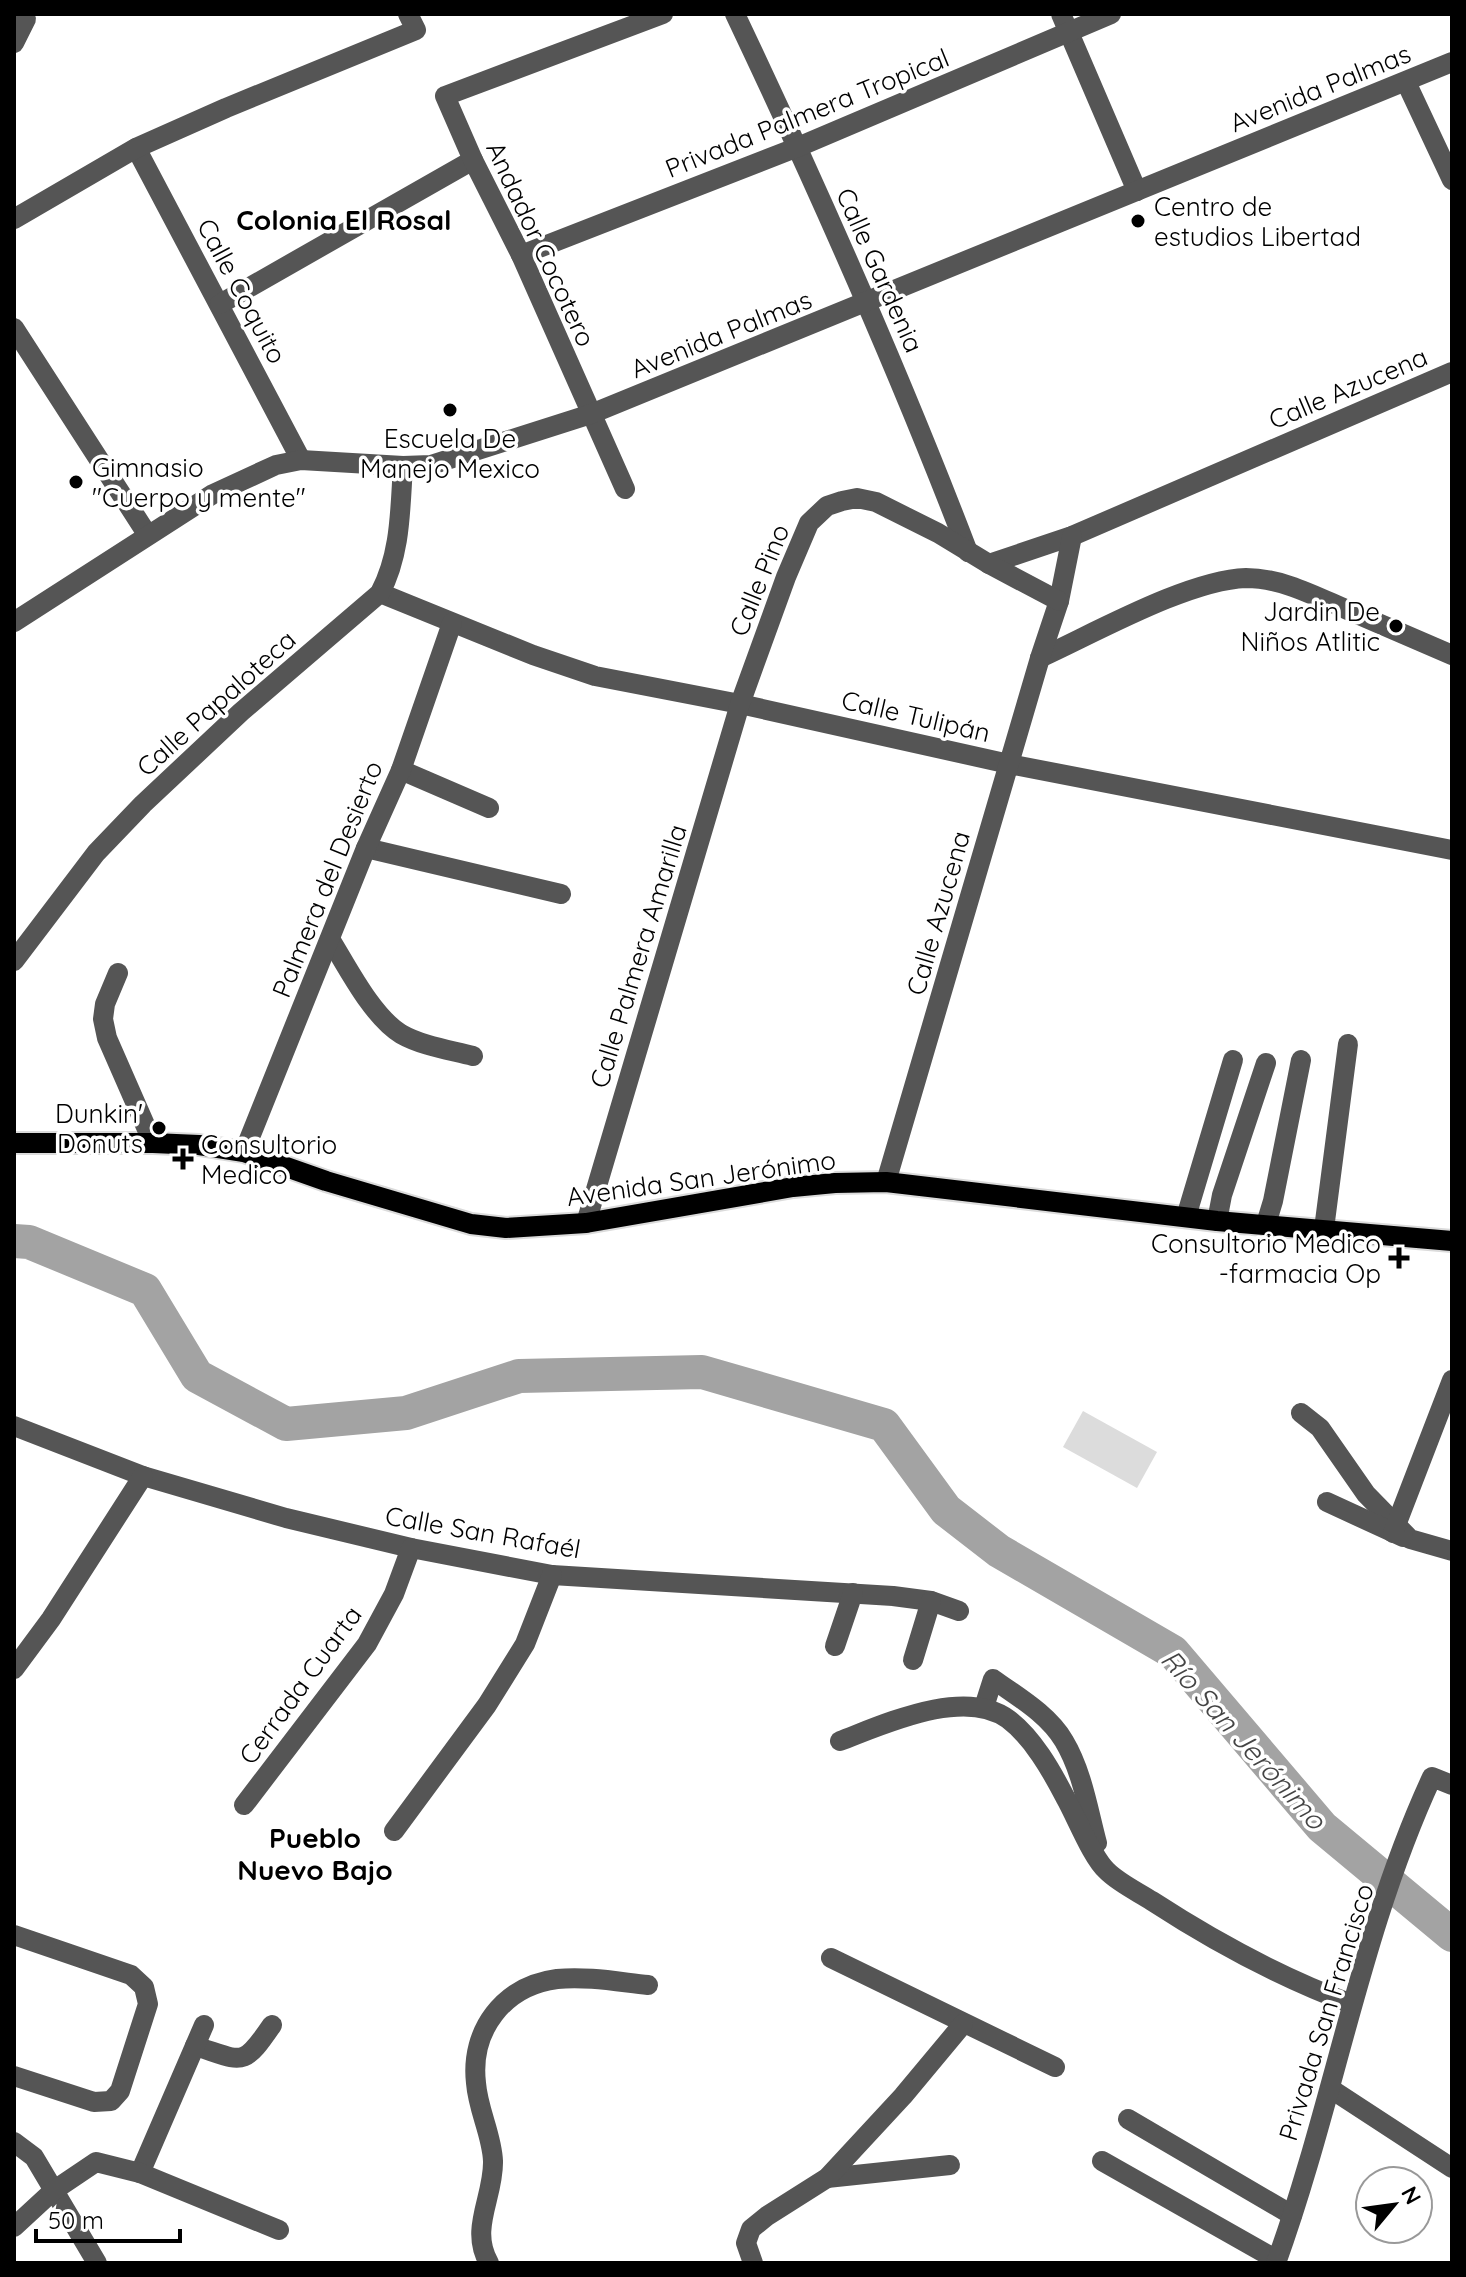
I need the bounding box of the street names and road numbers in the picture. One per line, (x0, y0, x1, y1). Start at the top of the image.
street label: Avenida Palmas (1225, 37, 1415, 139)
street label: Privada Palmera Tropical (660, 41, 954, 185)
street label: Andador Cocotero (479, 136, 603, 352)
street label: Calle Gardenia (829, 183, 931, 357)
street label: Calle Coquito (190, 213, 294, 369)
street label: Avenida Palmas (626, 283, 816, 385)
street label: Calle Azucena (1264, 340, 1432, 436)
street label: Calle Pino (722, 519, 796, 641)
street label: Calle Papaloteca (130, 623, 302, 783)
street label: Calle Tulipán (838, 683, 994, 749)
street label: Palmera del Desierto (264, 756, 390, 1002)
street label: Calle Palmera Amarilla (582, 820, 694, 1092)
street label: Calle Azucena (899, 827, 977, 999)
street label: Avenida San Jerónimo (564, 1143, 838, 1213)
street label: Calle San Rafaél (383, 1499, 583, 1565)
street label: Cerrada Cuarta (231, 1599, 369, 1771)
street label: Privada San Francisco (1271, 1880, 1381, 2144)

